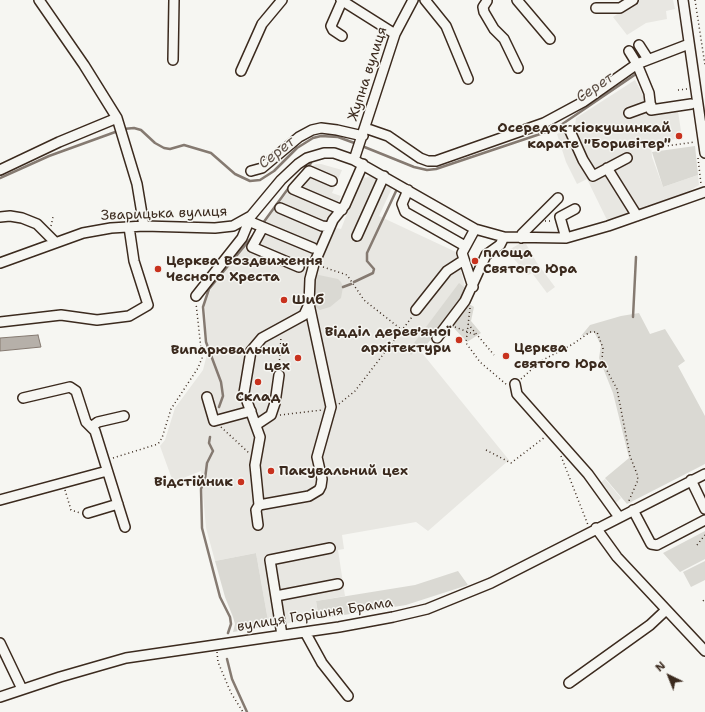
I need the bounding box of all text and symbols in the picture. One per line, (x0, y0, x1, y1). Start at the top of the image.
street label: Жупна вулиця (345, 25, 391, 123)
water label: Серет (573, 69, 617, 107)
place label: Осередок кіокушинкай карате "Боривітер" (497, 120, 671, 152)
marker: Осередок кіокушинкай карате "Боривітер" (674, 131, 684, 141)
water label: Серет (255, 133, 299, 173)
street label: Зварицька вулиця (100, 203, 228, 225)
place label: площа Святого Юра (483, 245, 577, 278)
place label: Церква Воздвиження Чесного Хреста (166, 253, 323, 286)
marker: площа Святого Юра (470, 256, 480, 266)
marker: Церква Воздвиження Чесного Хреста (153, 264, 163, 274)
place label: Шиб (292, 292, 324, 308)
marker: Шиб (279, 295, 289, 305)
place label: Відділ дерев'яної архітектури (325, 324, 451, 356)
marker: Відділ дерев'яної архітектури (454, 335, 464, 345)
place label: Церква святого Юра (514, 340, 607, 372)
place label: Випарювальний цех (171, 342, 290, 374)
marker: Церква святого Юра (501, 351, 511, 361)
marker: Випарювальний цех (293, 353, 303, 363)
marker: Склад (253, 377, 263, 387)
place label: Склад (235, 389, 281, 405)
place label: Пакувальний цех (279, 463, 408, 479)
marker: Пакувальний цех (266, 466, 276, 476)
place label: Відстійник (154, 474, 233, 490)
marker: Відстійник (236, 477, 246, 487)
street label: вулиця Горішня Брама (236, 594, 394, 636)
north arrow (649, 656, 689, 696)
text: N (652, 658, 669, 675)

